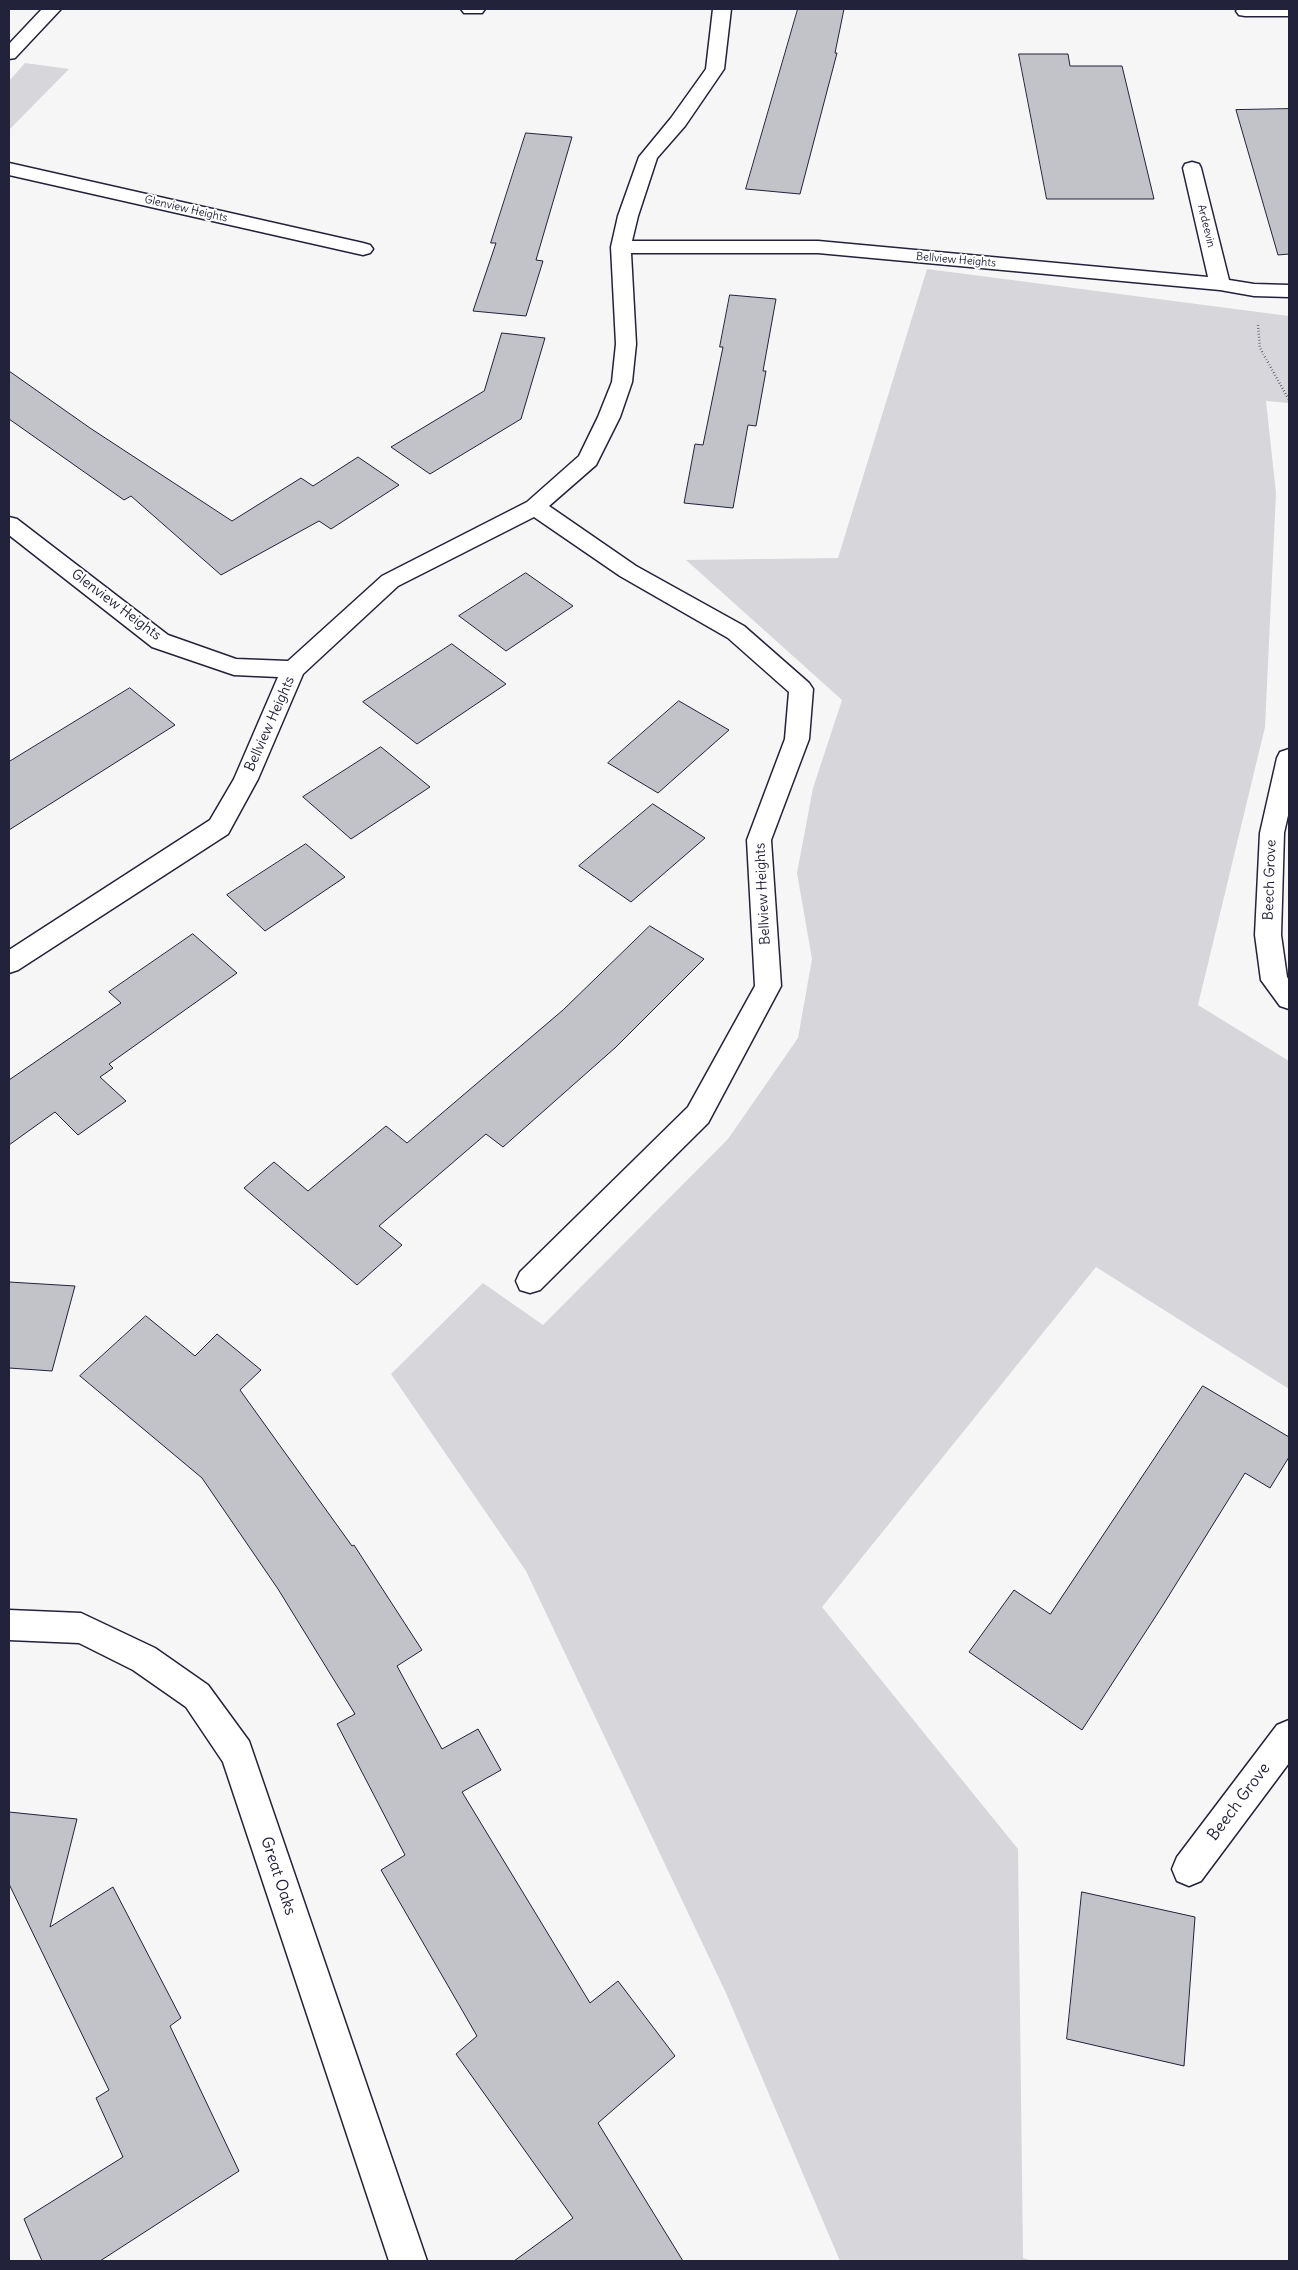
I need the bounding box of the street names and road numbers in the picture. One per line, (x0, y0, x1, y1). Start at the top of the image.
street label: Glenview Heights (143, 193, 229, 225)
street label: Ardeevin (1194, 203, 1218, 249)
street label: Bellview Heights (915, 250, 997, 270)
street label: Glenview Heights (68, 566, 164, 644)
street label: Bellview Heights (242, 674, 298, 774)
street label: Beech Grove (1260, 839, 1280, 921)
street label: Bellview Heights (752, 842, 774, 946)
street label: Beech Grove (1204, 1759, 1274, 1845)
street label: Great Oaks (256, 1834, 300, 1918)

